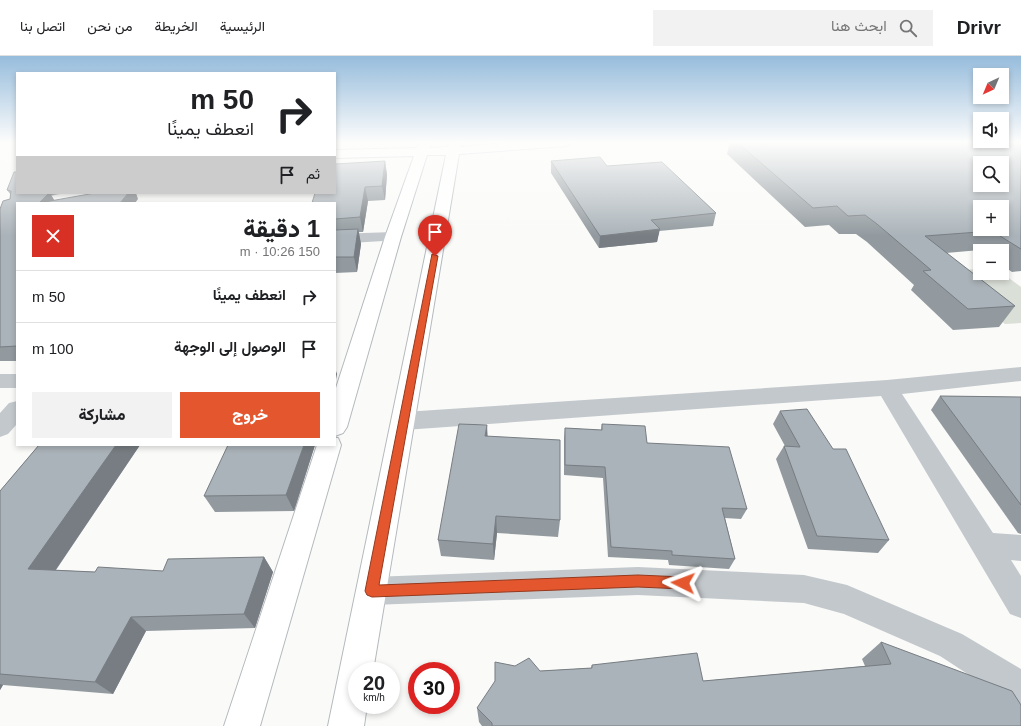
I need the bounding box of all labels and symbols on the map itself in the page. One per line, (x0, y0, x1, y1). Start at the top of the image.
north arrow (973, 68, 1009, 104)
pin (418, 215, 452, 256)
position arrow (662, 562, 704, 604)
speed limit sign: 30 (408, 662, 460, 714)

